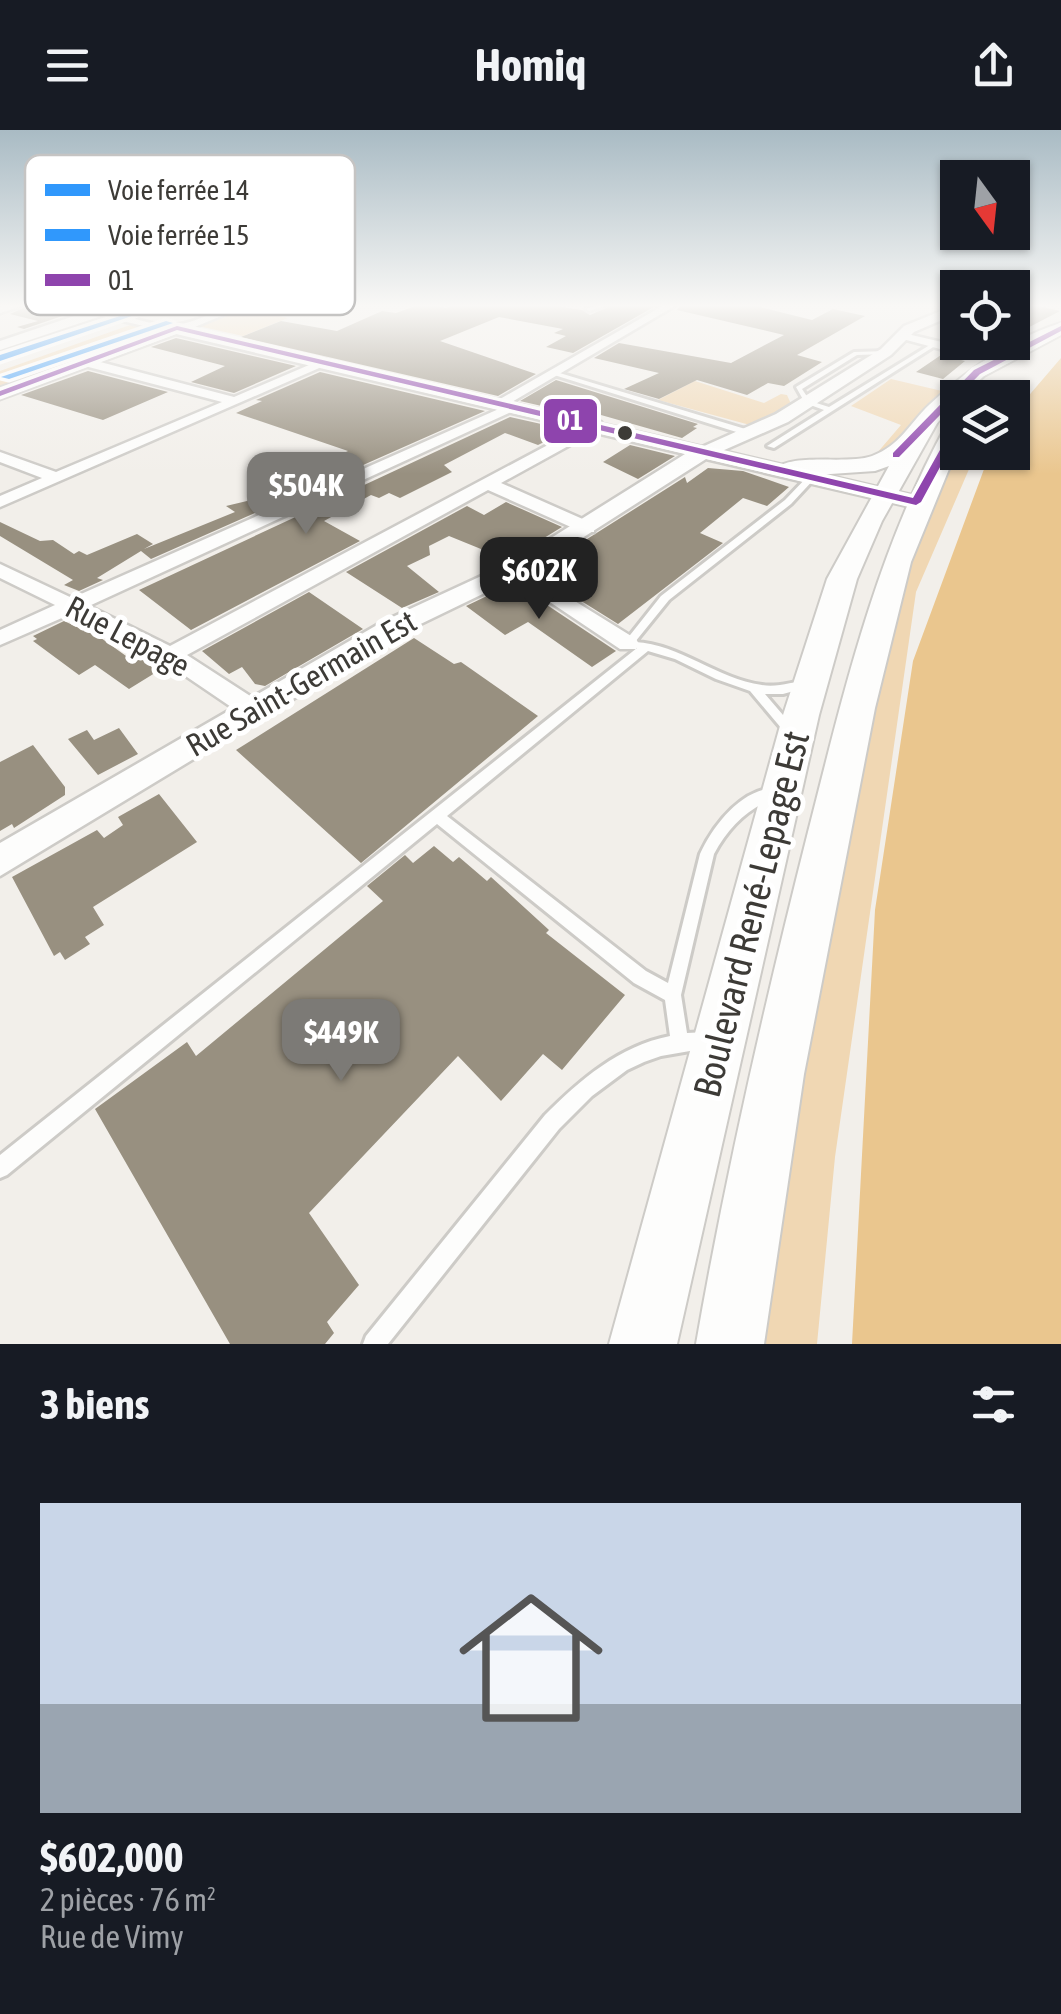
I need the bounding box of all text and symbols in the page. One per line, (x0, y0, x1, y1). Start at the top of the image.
icon: menu (40, 38, 95, 93)
icon: share (966, 38, 1021, 93)
text: Homiq (475, 39, 586, 91)
legend (25, 155, 355, 315)
north arrow (940, 160, 1030, 250)
map controls (940, 160, 1030, 470)
text: Voie ferrée 14 (108, 174, 249, 206)
text: Voie ferrée 15 (108, 219, 249, 251)
text: 01 (108, 264, 134, 296)
button: locate (940, 270, 1030, 360)
button: layers (940, 380, 1030, 470)
line badge: 01 (542, 397, 599, 445)
text: 01 (557, 404, 583, 436)
unlabelled marker (615, 423, 635, 443)
pin: $504K (236, 452, 376, 537)
text: $504K (269, 466, 343, 503)
pin: $602K (469, 537, 609, 622)
text: $602K (502, 551, 576, 588)
street label: Rue Lepage (60, 588, 196, 684)
street label: Rue Saint-Germain Est (180, 602, 422, 764)
street label: Boulevard René-Lepage Est (685, 726, 817, 1102)
pin: $449K (271, 999, 411, 1084)
text: $449K (304, 1013, 378, 1050)
icon: filters (966, 1377, 1021, 1432)
text: 3 biens (40, 1380, 149, 1428)
icon: home (441, 1568, 621, 1748)
text: $602,000 (40, 1833, 184, 1881)
text: 2 pièces · 76 m² (40, 1881, 216, 1918)
text: Rue de Vimy (40, 1918, 184, 1955)

